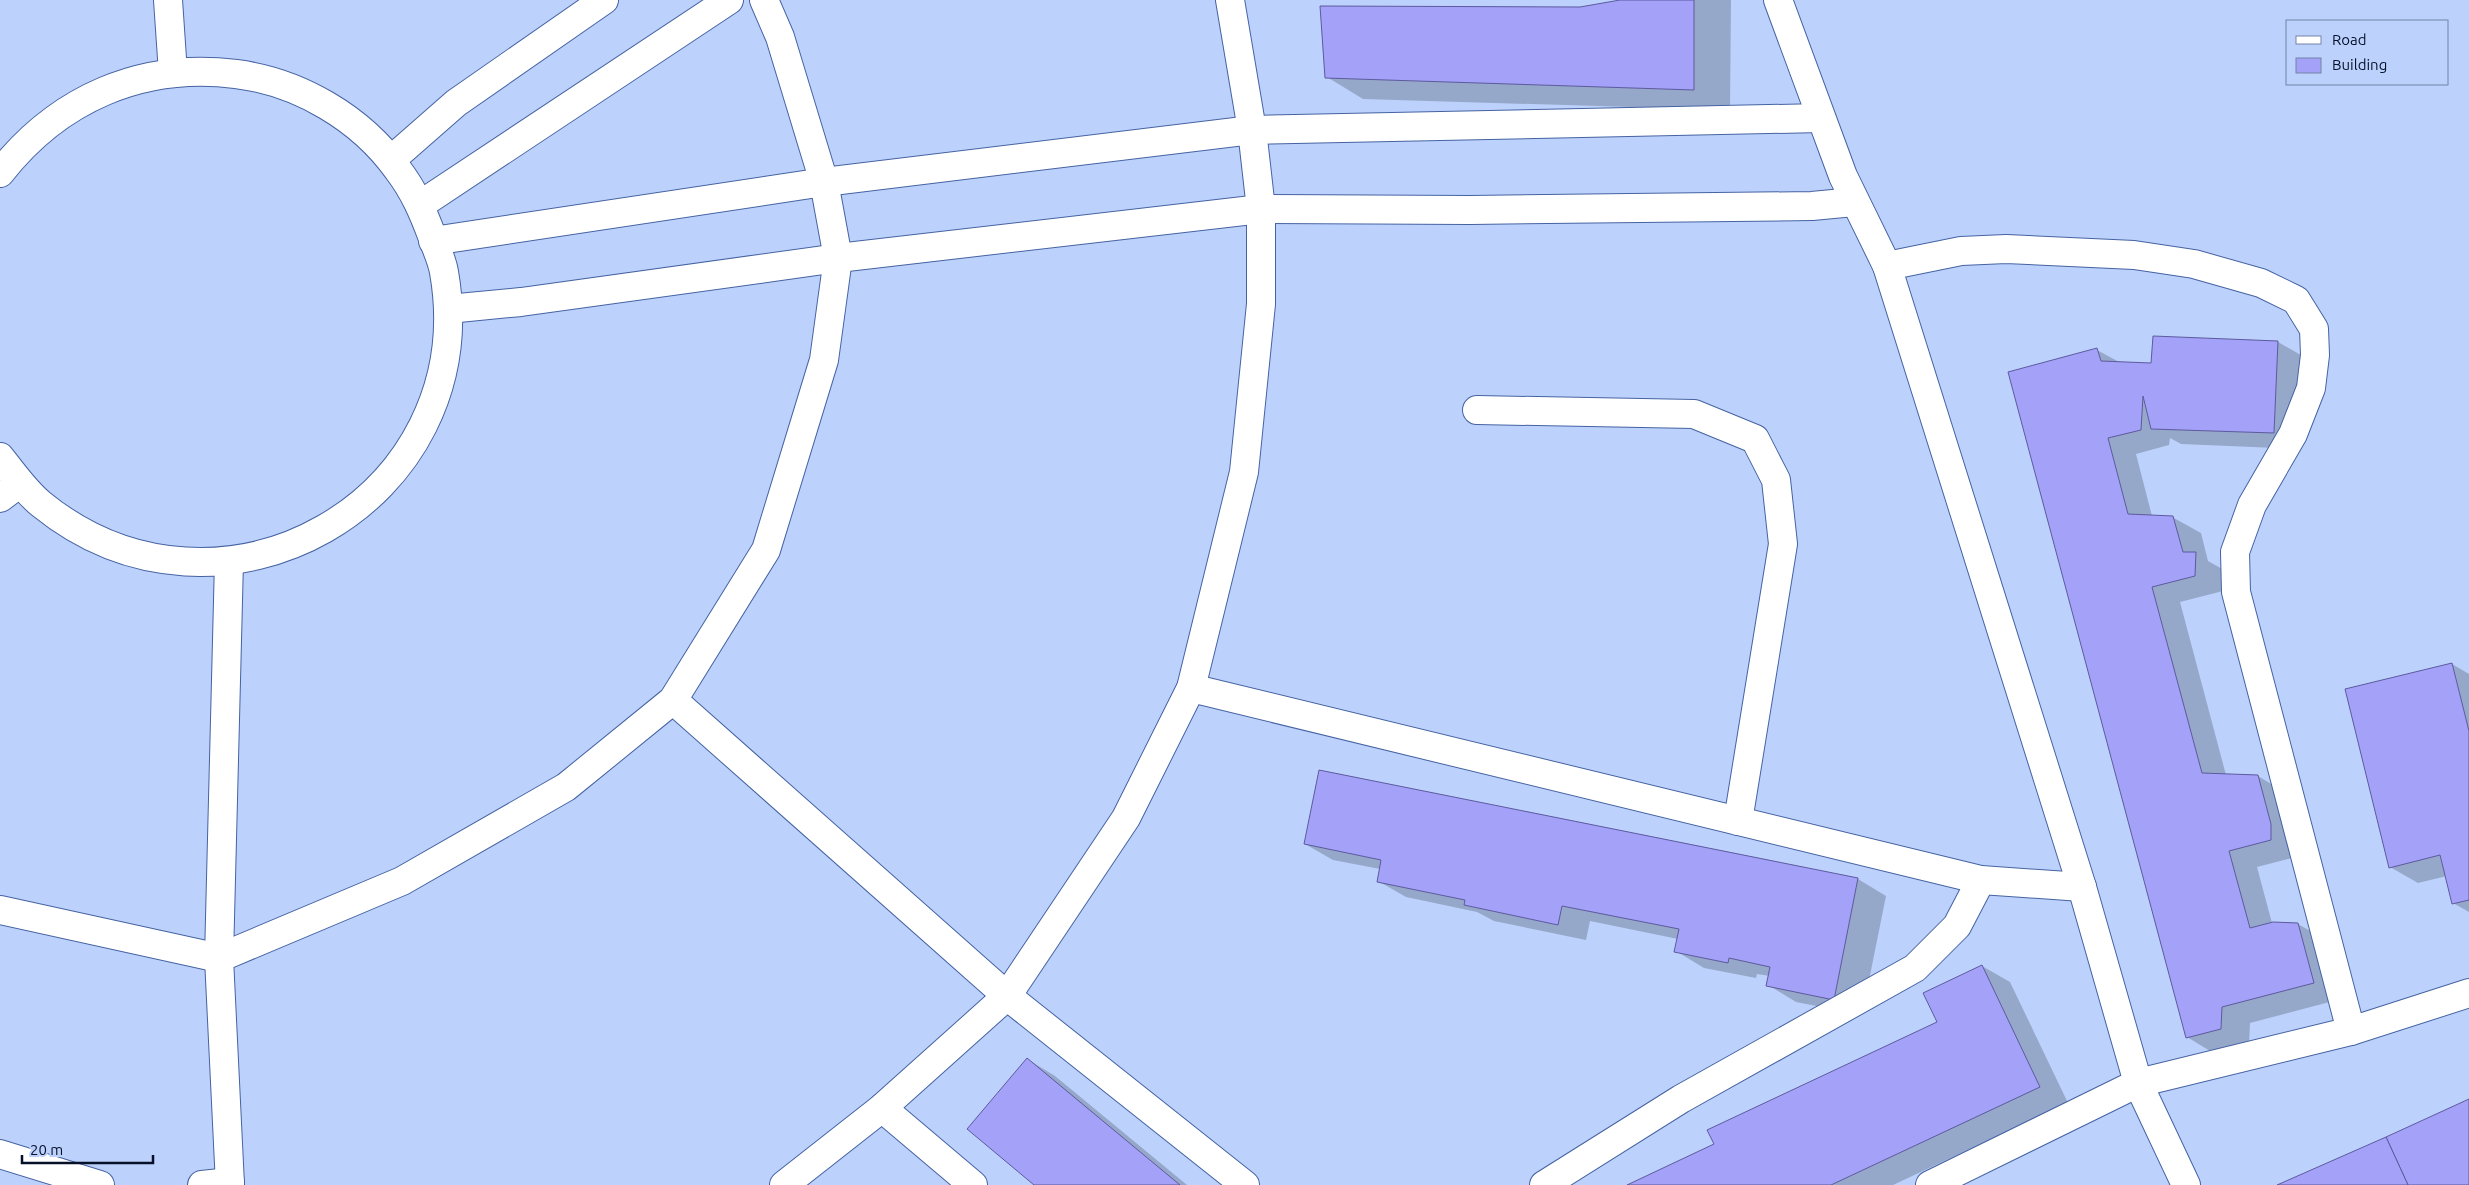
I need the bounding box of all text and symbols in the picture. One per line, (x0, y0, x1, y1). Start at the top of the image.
legend (2286, 20, 2449, 85)
text: Road (2332, 31, 2367, 48)
text: Building (2332, 56, 2387, 73)
scale bar (22, 1132, 154, 1164)
text: 20 m (30, 1141, 63, 1158)

